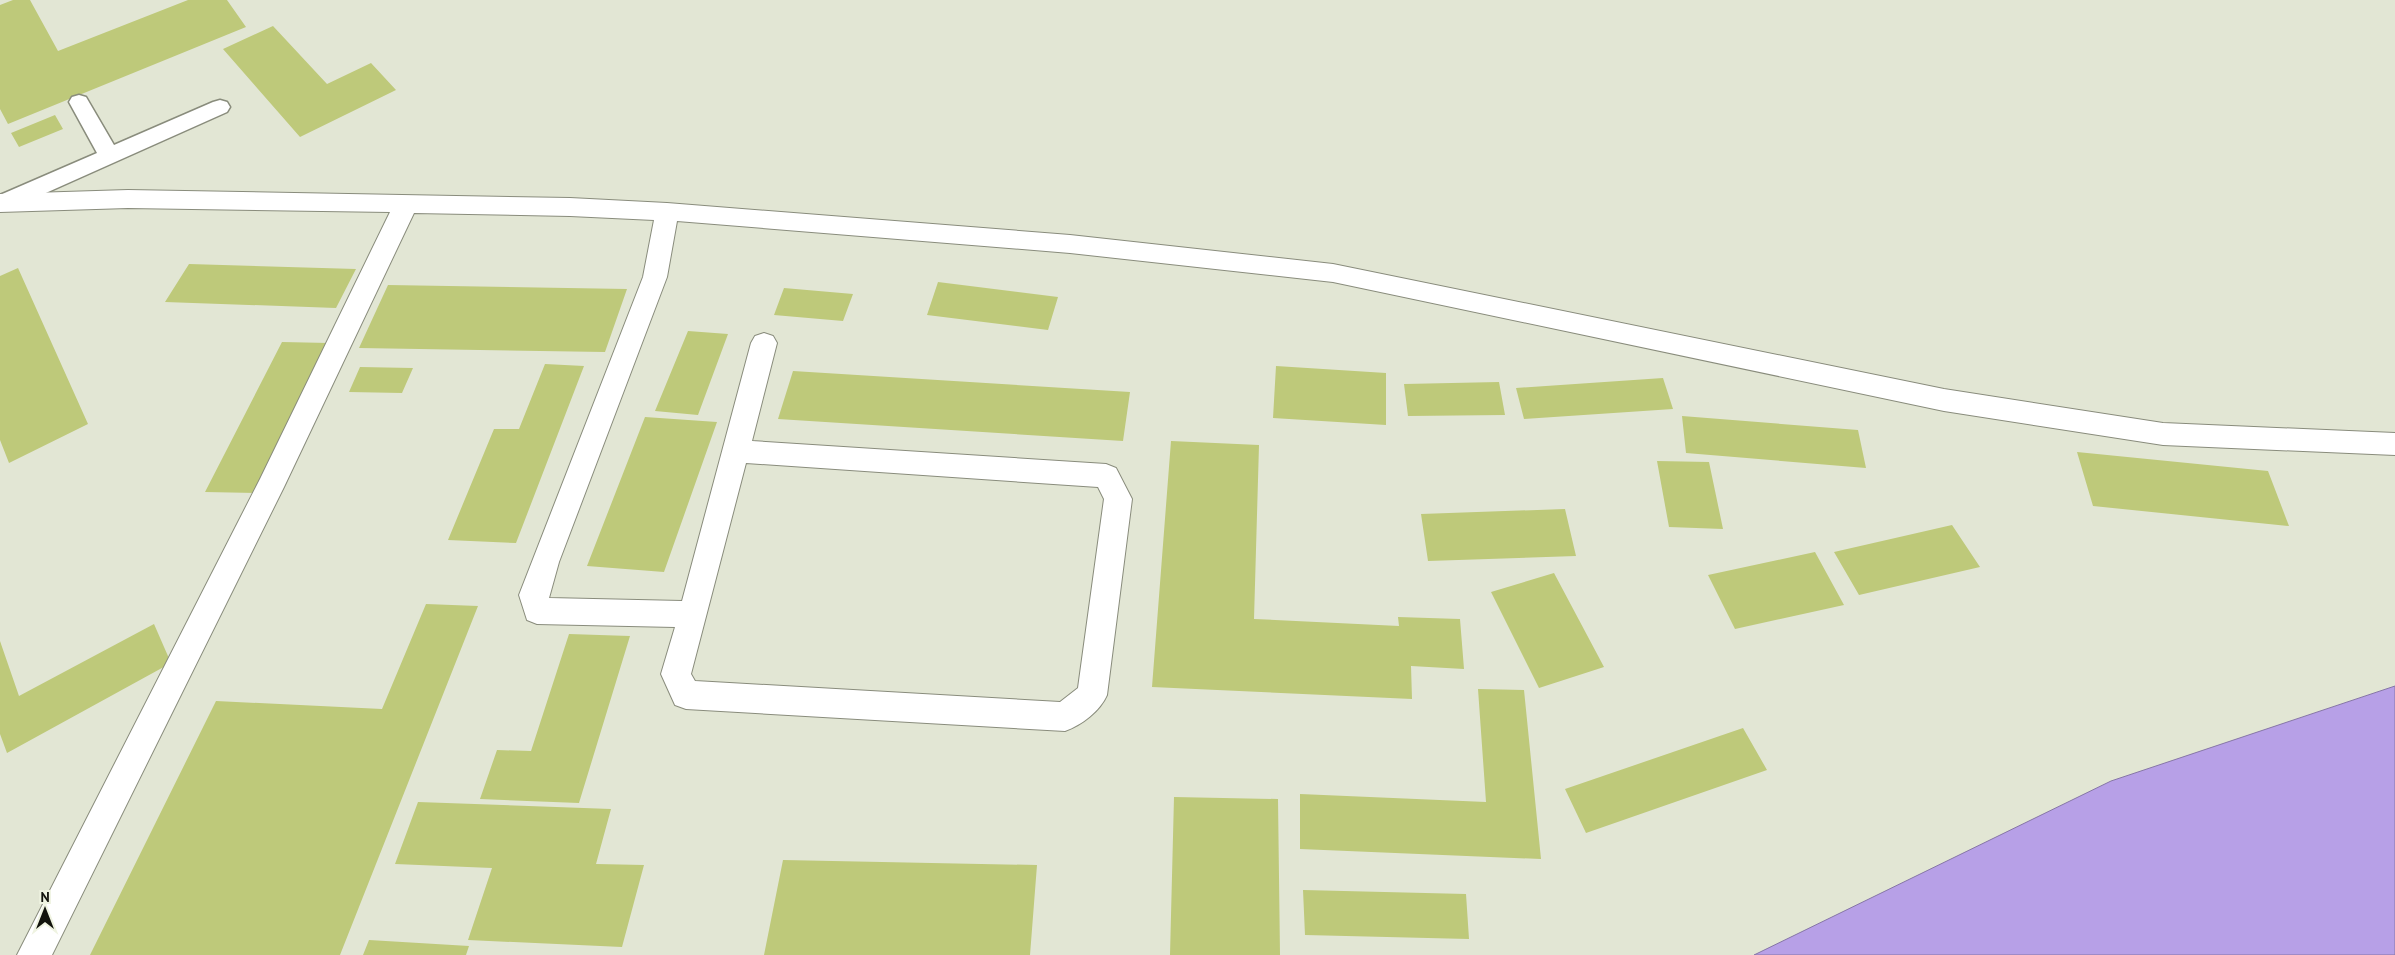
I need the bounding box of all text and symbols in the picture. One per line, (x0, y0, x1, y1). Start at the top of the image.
north arrow (20, 885, 70, 935)
text: N (40, 888, 50, 906)

